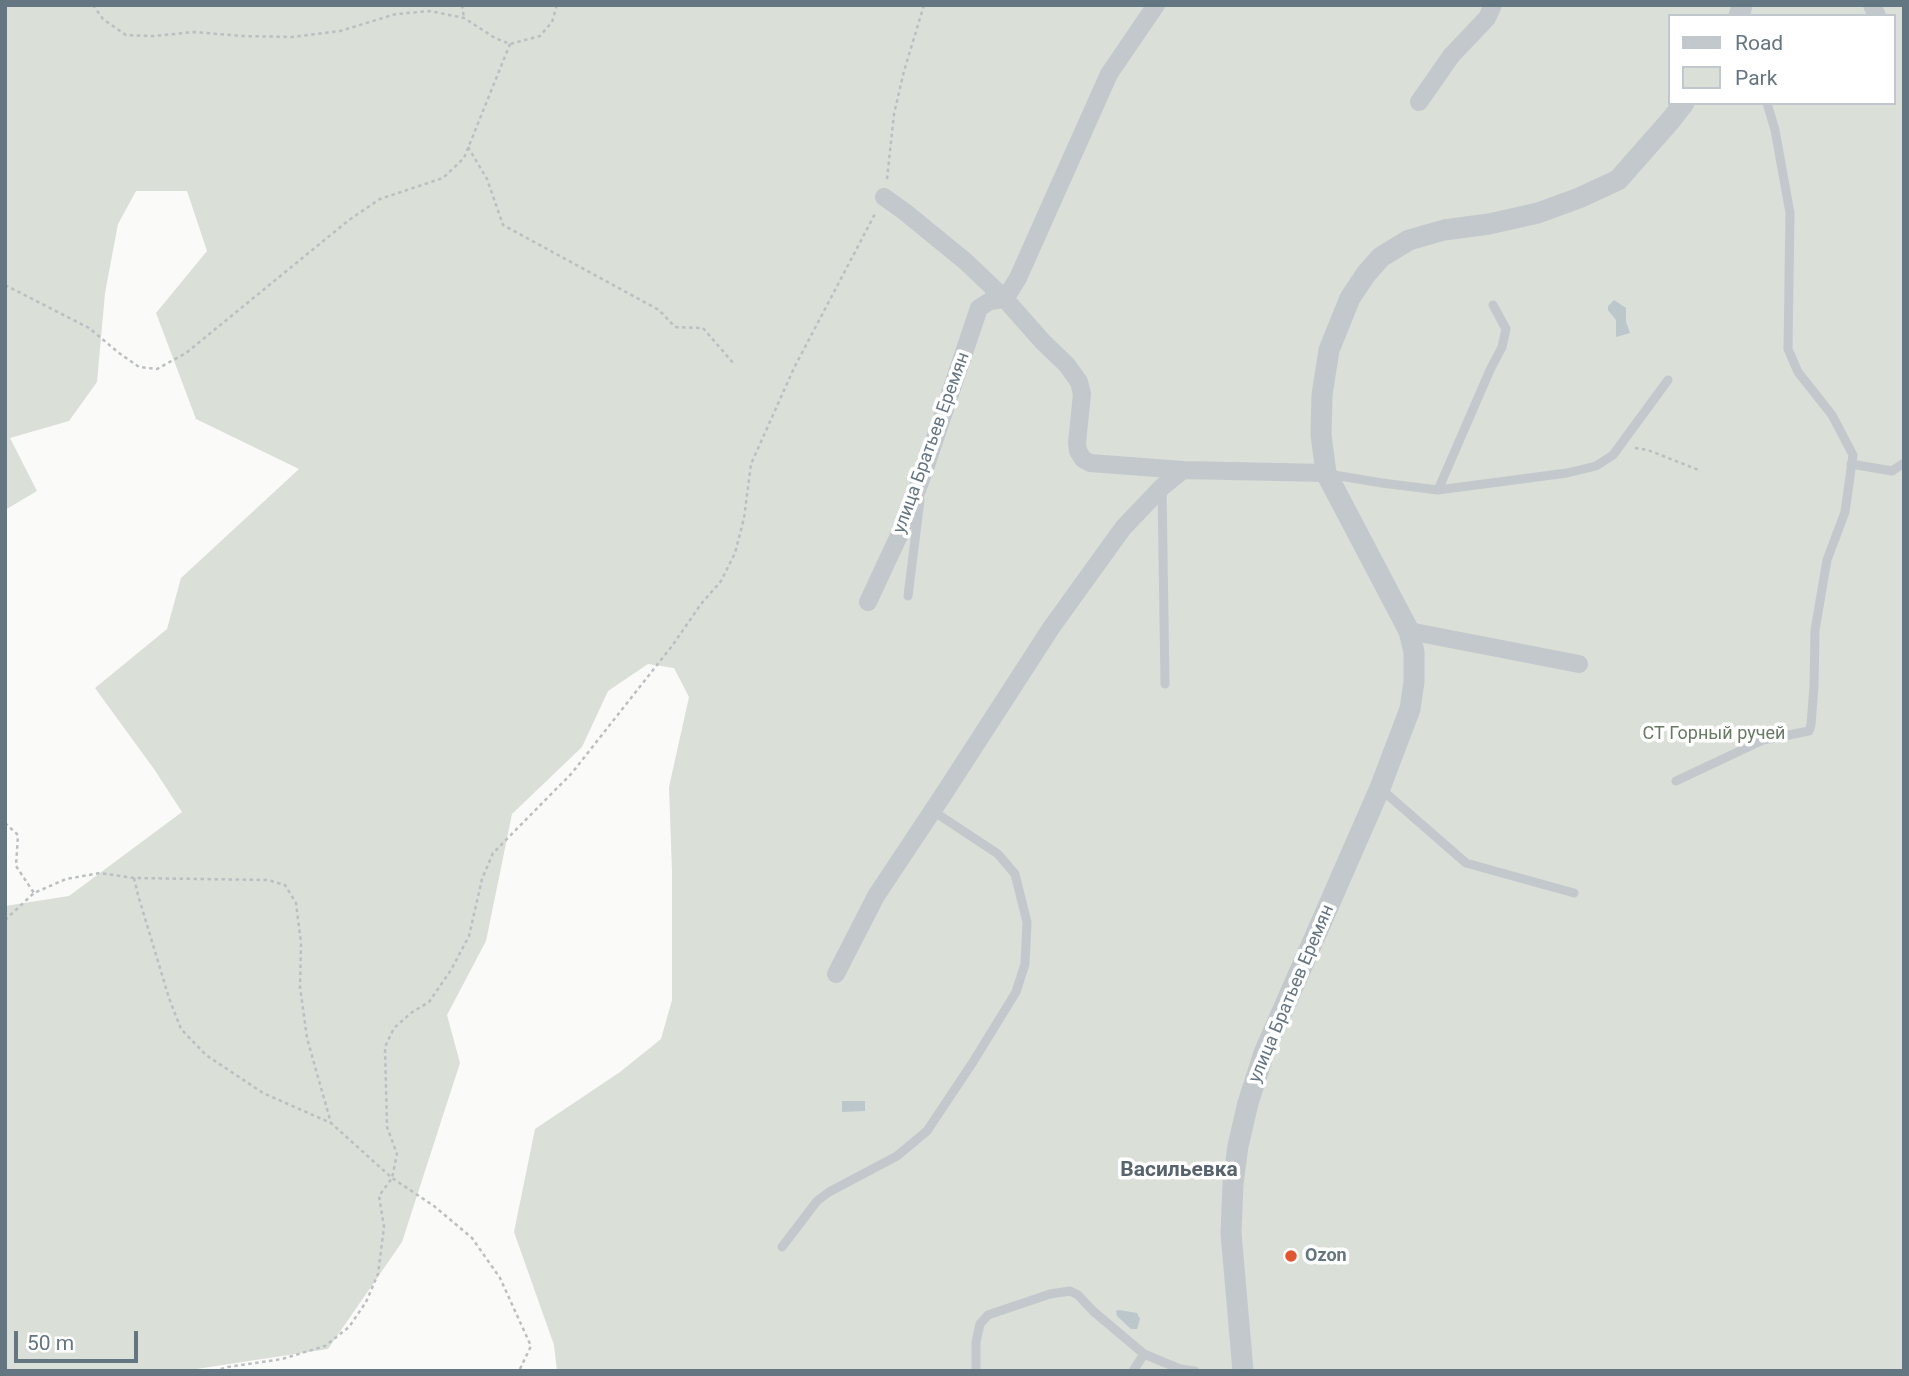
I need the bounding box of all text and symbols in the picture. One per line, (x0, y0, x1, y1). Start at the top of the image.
legend (1668, 14, 1895, 105)
text: Road (1735, 31, 1783, 55)
text: Park (1735, 66, 1777, 90)
street label: улица Братьев Еремян (889, 349, 975, 537)
park label: СТ Горный ручей (1643, 723, 1785, 745)
street label: улица Братьев Еремян (1245, 902, 1339, 1086)
district label: Васильевка (1120, 1158, 1238, 1184)
place label: Ozon (1305, 1245, 1347, 1267)
marker: Ozon (1283, 1248, 1299, 1264)
scale bar (18, 1316, 142, 1360)
text: 50 m (27, 1331, 74, 1355)

